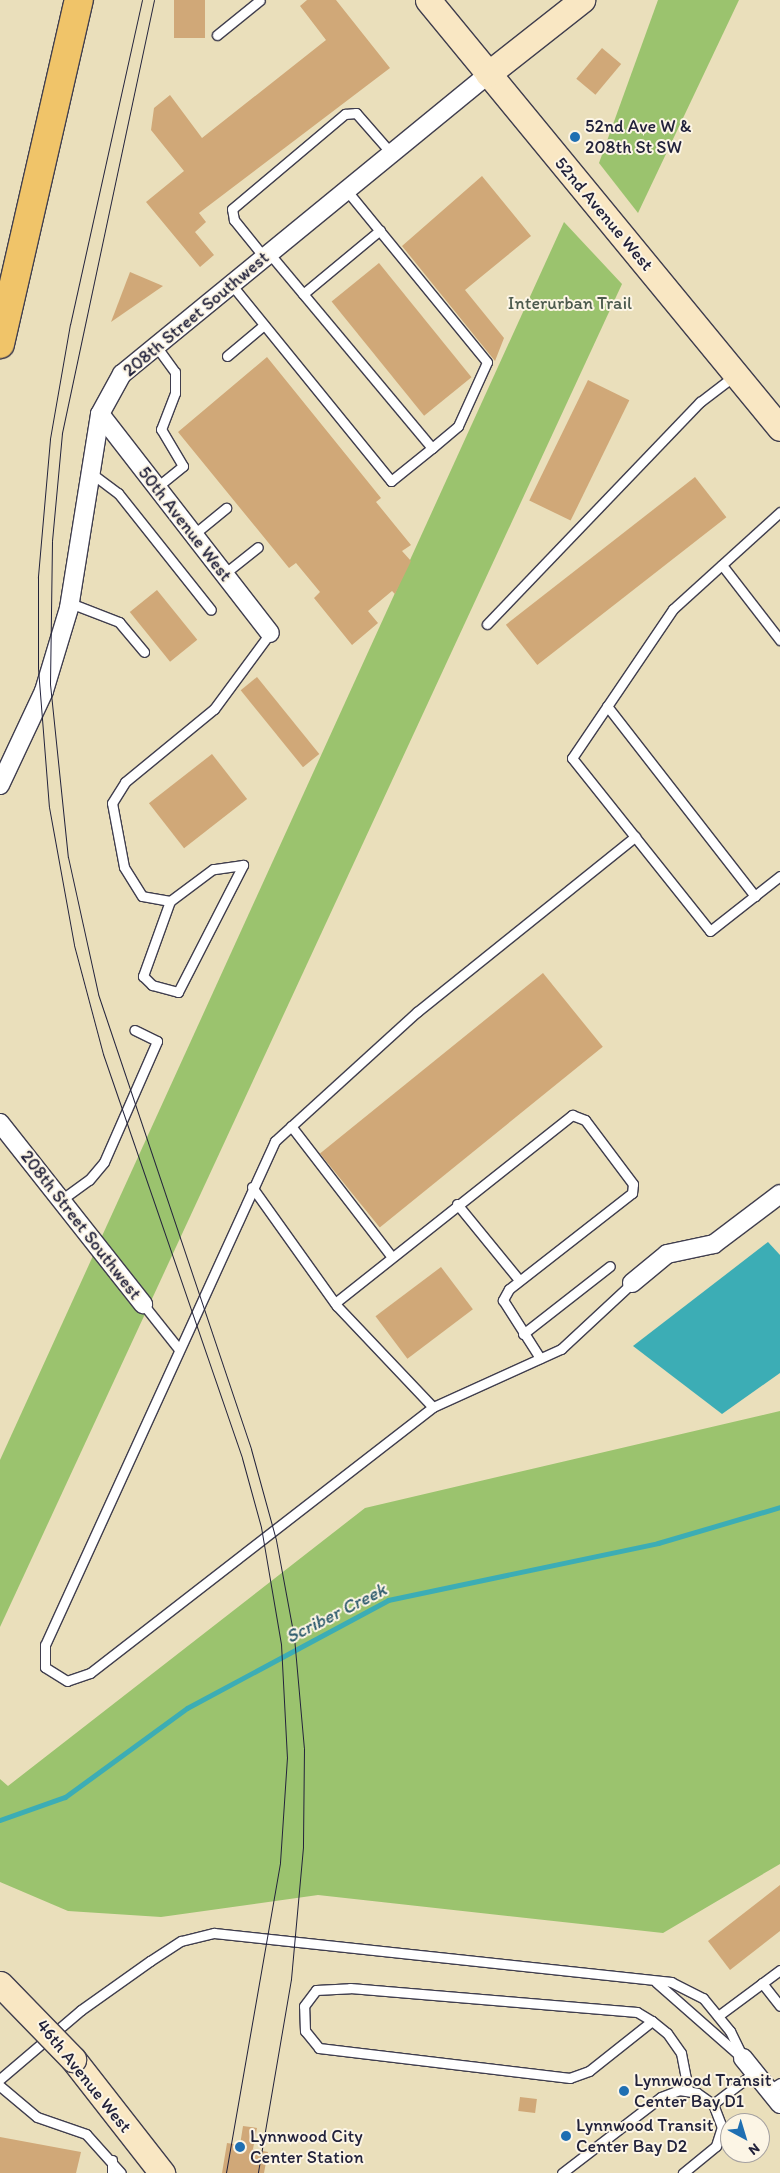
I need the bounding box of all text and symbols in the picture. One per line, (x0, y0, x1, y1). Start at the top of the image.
place label: 52nd Ave W & 208th St SW (585, 116, 691, 158)
marker: 52nd Ave W & 208th St SW (569, 131, 581, 143)
street label: 52nd Avenue West (550, 153, 658, 275)
street label: 208th Street Southwest (119, 247, 273, 381)
park label: Interurban Trail (508, 292, 632, 314)
street label: 50th Avenue West (134, 463, 236, 585)
street label: 208th Street Southwest (16, 1146, 146, 1304)
water label: Scriber Creek (282, 1578, 390, 1648)
street label: 46th Avenue West (32, 2015, 136, 2137)
place label: Lynnwood Transit Center Bay D1 (634, 2070, 770, 2112)
marker: Lynnwood Transit Center Bay D1 (618, 2085, 630, 2097)
north arrow (720, 2113, 770, 2163)
place label: Lynnwood Transit Center Bay D2 (576, 2115, 712, 2158)
place label: Lynnwood City Center Station (250, 2126, 364, 2168)
marker: Lynnwood Transit Center Bay D2 (560, 2130, 572, 2142)
text: N (745, 2140, 763, 2159)
marker: Lynnwood City Center Station (234, 2141, 246, 2153)

